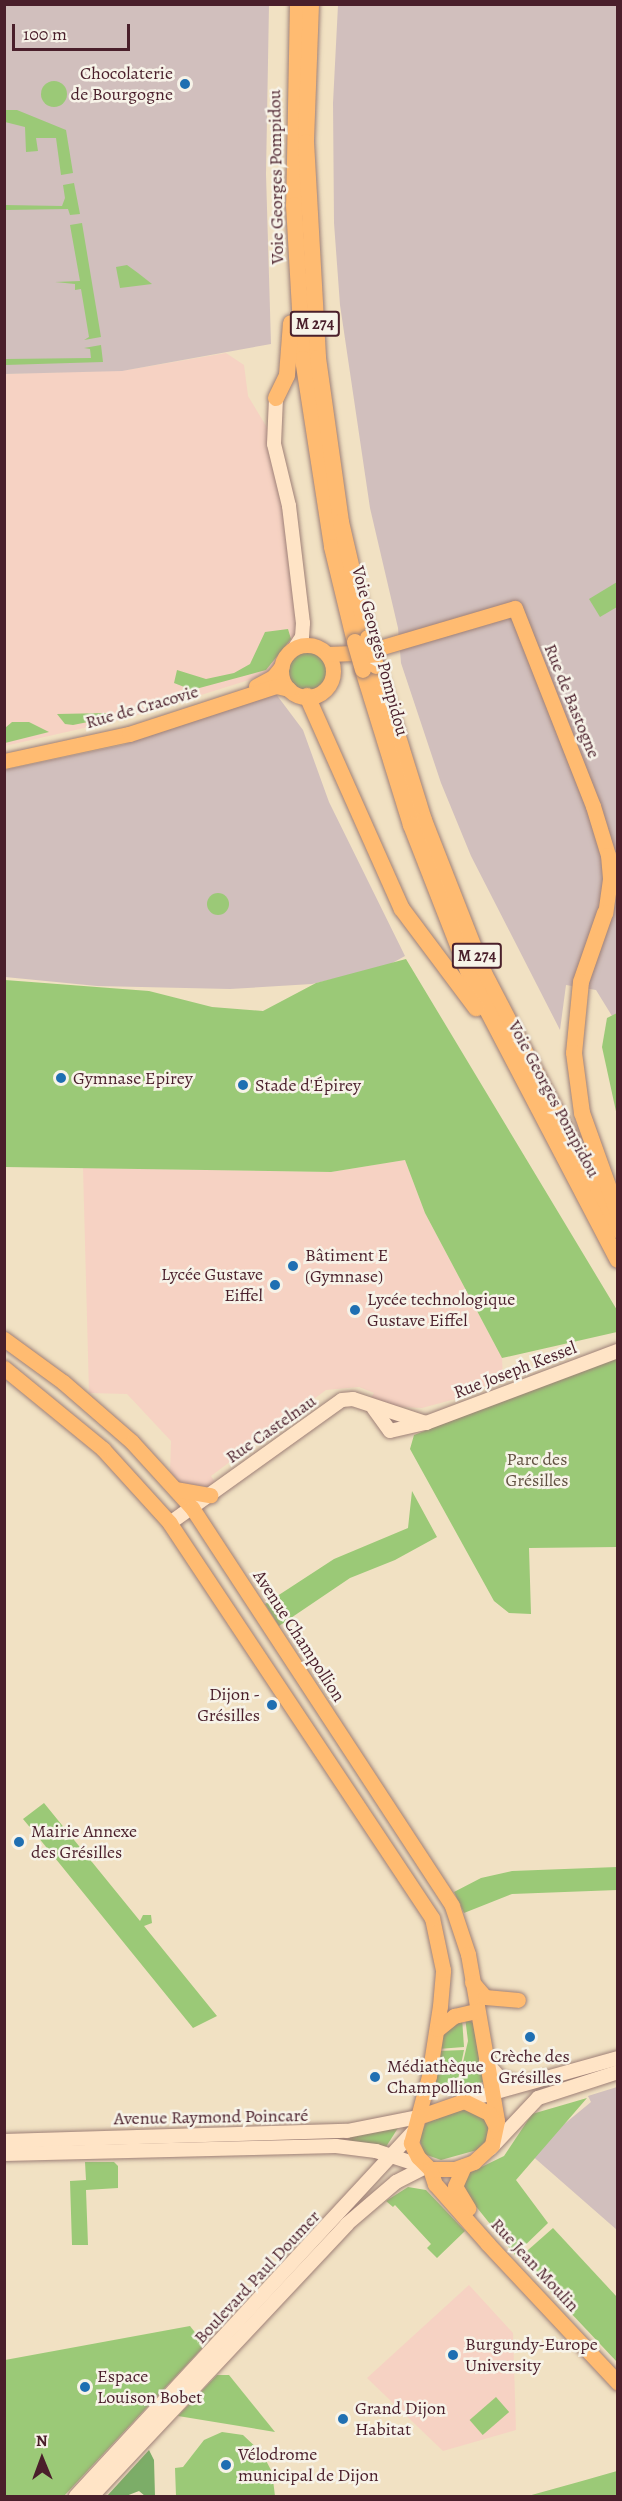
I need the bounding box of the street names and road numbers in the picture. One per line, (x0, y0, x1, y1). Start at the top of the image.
street label: Voie Georges Pompidou (264, 89, 288, 265)
road number: M 274 (290, 311, 340, 337)
street label: Voie Georges Pompidou (347, 564, 413, 738)
street label: Rue de Bastogne (539, 641, 605, 761)
street label: Rue de Cracovie (83, 681, 201, 733)
road number: M 274 (452, 943, 502, 969)
street label: Voie Georges Pompidou (503, 1017, 605, 1181)
street label: Rue Joseph Kessel (451, 1337, 579, 1403)
street label: Rue Castelnau (222, 1390, 320, 1468)
street label: Avenue Champollion (248, 1566, 350, 1706)
street label: Avenue Raymond Poincaré (114, 2105, 308, 2129)
street label: Boulevard Paul Doumer (190, 2206, 324, 2348)
street label: Rue Jean Moulin (486, 2214, 584, 2316)

